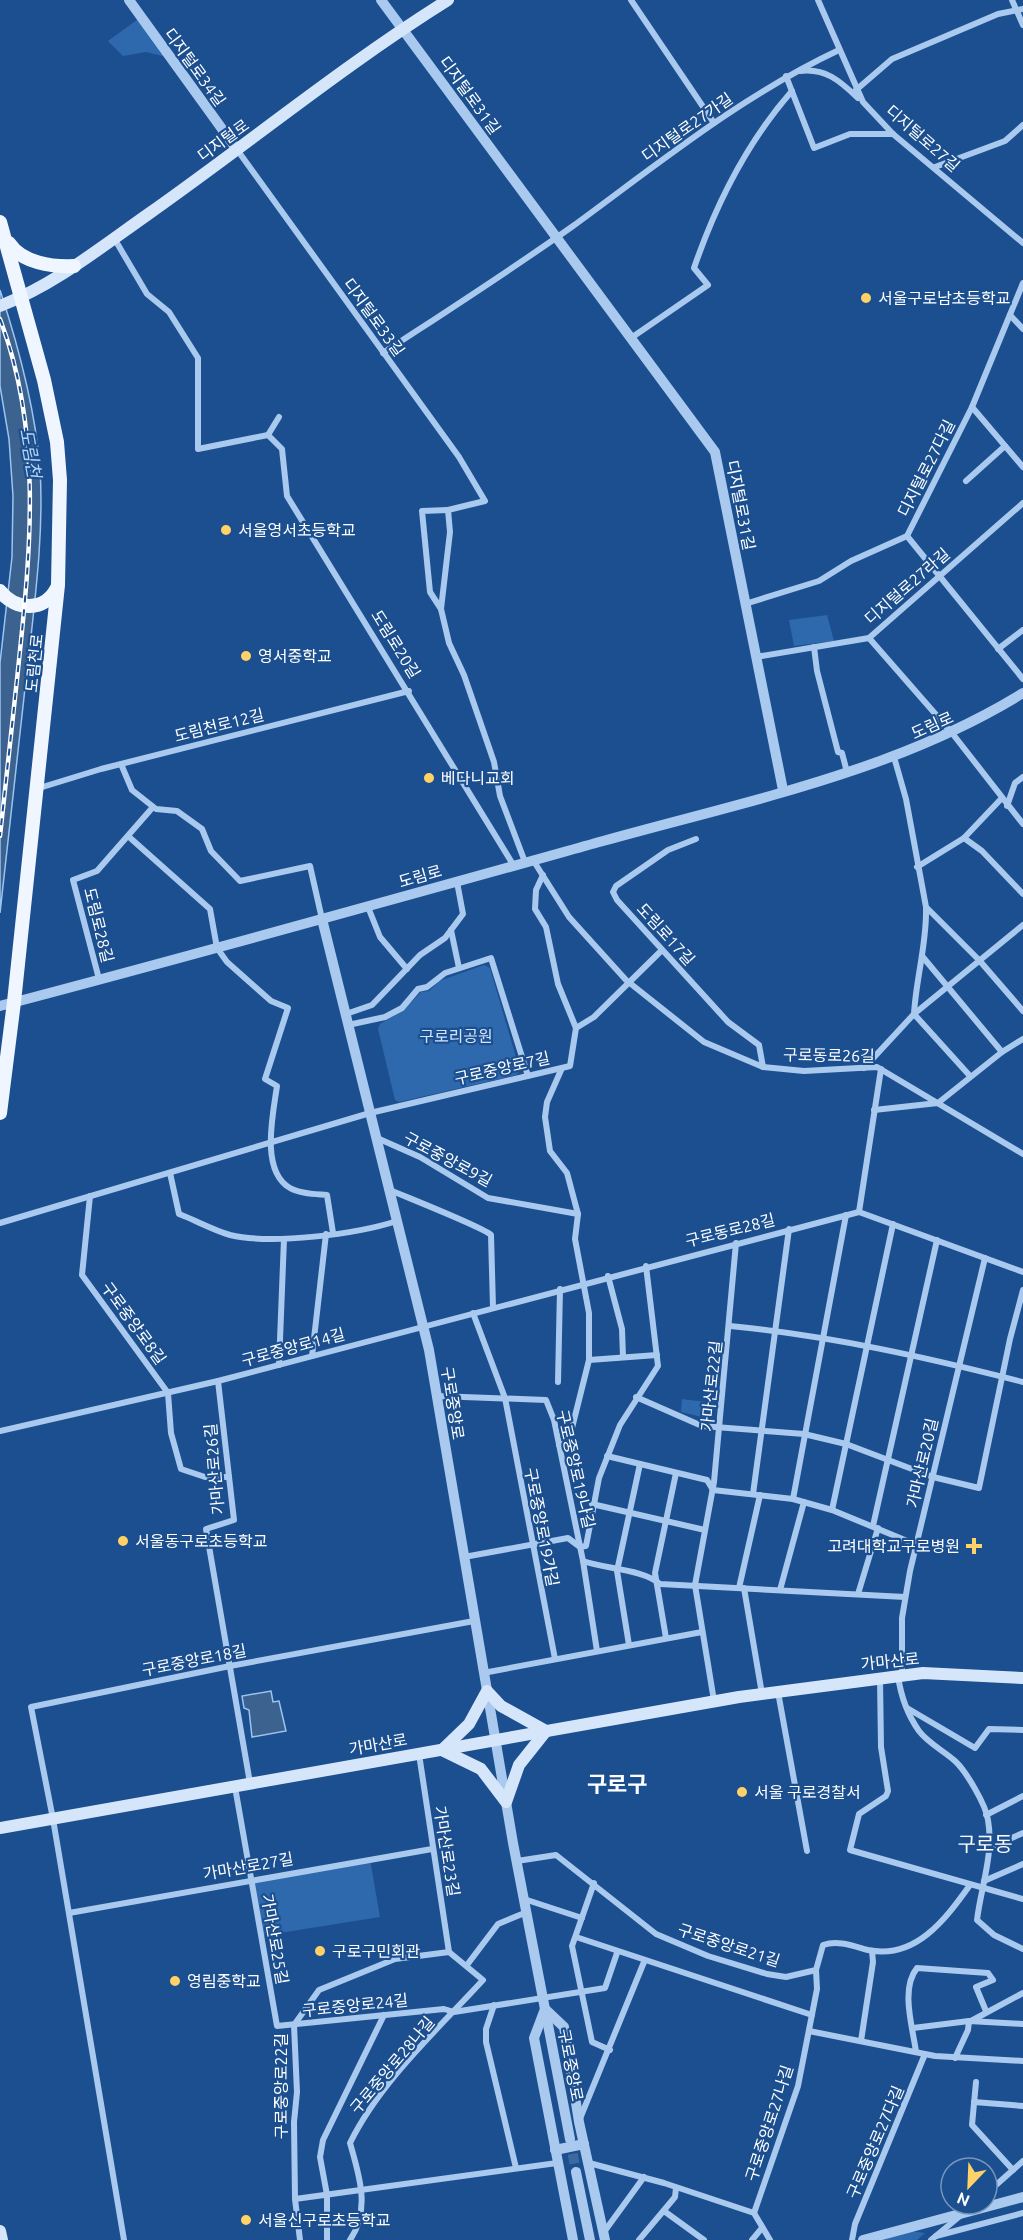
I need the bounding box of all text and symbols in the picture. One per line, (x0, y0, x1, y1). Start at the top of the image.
street label: 디지털로34길 (161, 25, 229, 109)
street label: 디지털로31길 (436, 53, 504, 137)
street label: 디지털로27가길 (638, 89, 736, 165)
street label: 디지털로27길 (883, 101, 963, 175)
street label: 디지털로 (194, 115, 252, 165)
street label: 디지털로33길 (340, 275, 408, 359)
place label: 서울구로남초등학교 (878, 289, 1010, 307)
marker: 서울구로남초등학교 (859, 291, 873, 305)
street label: 디지털로27다길 (894, 417, 958, 519)
water label: 도림천 (17, 427, 46, 482)
street label: 디지털로31길 (723, 458, 759, 552)
place label: 서울영서초등학교 (238, 521, 356, 539)
marker: 서울영서초등학교 (219, 523, 233, 537)
street label: 디지털로27라길 (861, 544, 953, 628)
street label: 도림로20길 (368, 607, 424, 681)
street label: 도림천로 (22, 633, 46, 693)
place label: 영서중학교 (258, 647, 332, 665)
marker: 영서중학교 (239, 649, 253, 663)
street label: 도림천로12길 (172, 705, 266, 745)
street label: 도림로 (908, 708, 956, 742)
place label: 베다니교회 (441, 769, 515, 787)
marker: 베다니교회 (422, 771, 436, 785)
street label: 도림로 (396, 861, 444, 891)
street label: 도림로28길 (81, 885, 117, 965)
street label: 도림로17길 (634, 899, 698, 969)
park label: 구로리공원 (419, 1027, 493, 1045)
street label: 구로동로26길 (783, 1045, 875, 1065)
street label: 구로중앙로7길 (453, 1048, 551, 1088)
street label: 구로중앙로9길 (401, 1128, 495, 1190)
street label: 구로동로28길 (683, 1210, 777, 1250)
street label: 구로중앙로8길 (98, 1278, 170, 1368)
street label: 구로중앙로14길 (239, 1325, 347, 1369)
street label: 가마산로22길 (697, 1339, 725, 1433)
street label: 구로중앙로 (438, 1365, 468, 1441)
street label: 구로중앙로19나길 (554, 1408, 598, 1530)
street label: 가마산로20길 (903, 1416, 941, 1510)
street label: 가마산로26길 (201, 1423, 227, 1515)
street label: 구로중앙로19가길 (522, 1466, 562, 1588)
place label: 서울동구로초등학교 (135, 1532, 267, 1550)
marker: 서울동구로초등학교 (116, 1534, 130, 1548)
place label: 고려대학교구로병원 (828, 1537, 960, 1555)
marker: 고려대학교구로병원 (965, 1537, 983, 1555)
street label: 구로중앙로18길 (140, 1641, 248, 1679)
street label: 가마산로 (860, 1649, 920, 1673)
street label: 가마산로 (347, 1730, 409, 1758)
district label: 구로구 (587, 1771, 647, 1796)
place label: 서울 구로경찰서 (754, 1783, 861, 1801)
marker: 서울 구로경찰서 (735, 1785, 749, 1799)
street label: 가마산로23길 (431, 1804, 463, 1898)
district label: 구로동 (957, 1832, 1013, 1855)
street label: 가마산로27길 (201, 1849, 295, 1883)
street label: 가마산로25길 (258, 1892, 292, 1986)
street label: 구로중앙로21길 (676, 1920, 782, 1970)
place label: 구로구민회관 (332, 1942, 421, 1960)
marker: 구로구민회관 (313, 1944, 327, 1958)
place label: 영림중학교 (187, 1972, 261, 1990)
marker: 영림중학교 (168, 1974, 182, 1988)
street label: 구로중앙로24길 (301, 1990, 409, 2020)
street label: 구로중앙로28나길 (346, 2013, 438, 2117)
street label: 구로중앙로 (555, 2027, 587, 2103)
street label: 구로중앙로22길 (272, 2033, 290, 2139)
street label: 구로중앙로27나길 (742, 2063, 796, 2183)
street label: 구로중앙로27다길 (843, 2083, 907, 2201)
north arrow (939, 2156, 999, 2216)
text: N (954, 2189, 972, 2210)
place label: 서울신구로초등학교 (258, 2211, 390, 2229)
marker: 서울신구로초등학교 (239, 2213, 253, 2227)

